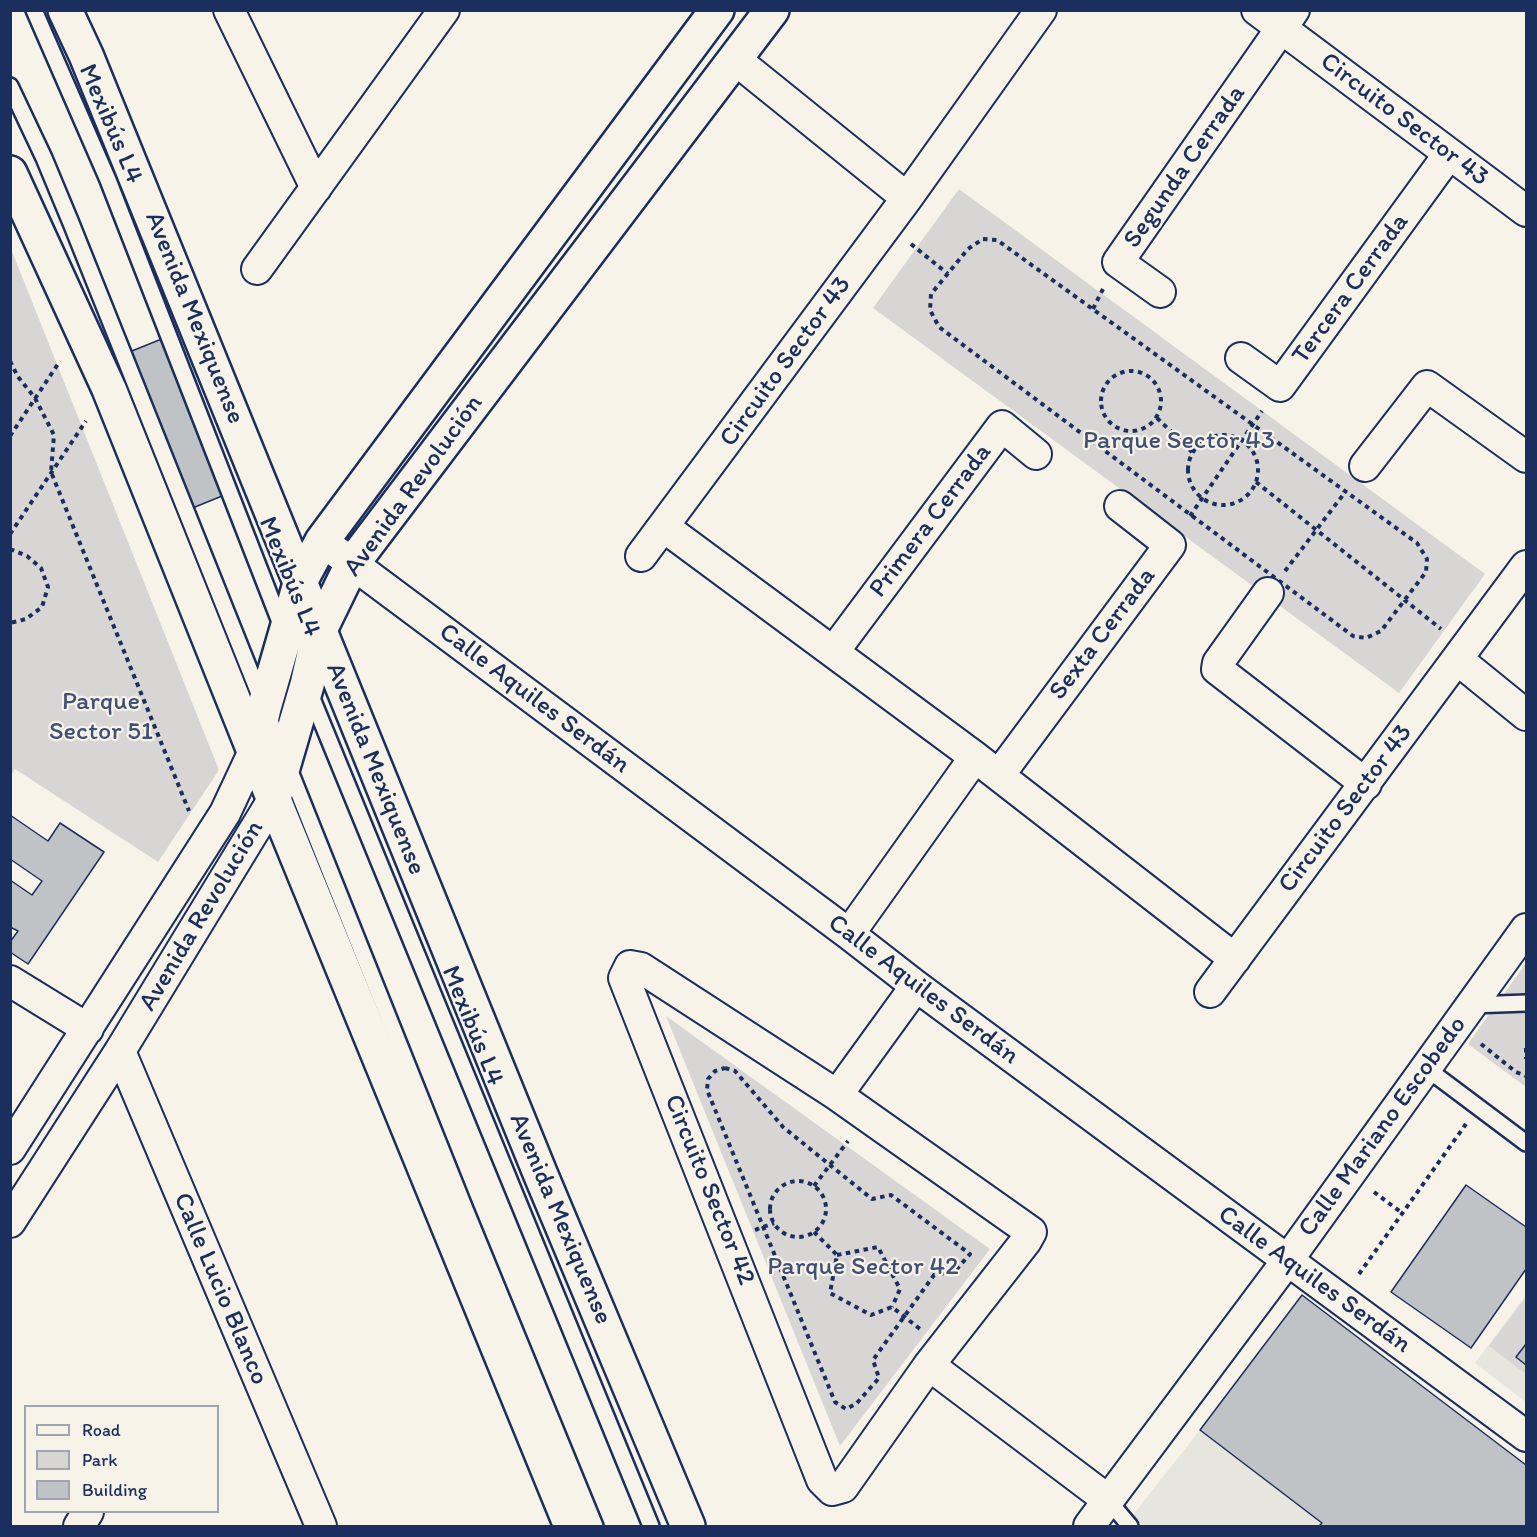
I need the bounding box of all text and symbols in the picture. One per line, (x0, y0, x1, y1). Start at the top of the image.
street label: Circuito Sector 43 (1313, 46, 1495, 194)
street label: Mexibús L4 (71, 60, 149, 188)
street label: Segunda Cerrada (1117, 80, 1253, 254)
street label: Avenida Mexiquense (137, 207, 251, 429)
street label: Tercera Cerrada (1286, 208, 1416, 370)
street label: Circuito Sector 43 (714, 271, 858, 453)
street label: Avenida Revolución (338, 389, 490, 583)
park label: Parque Sector 43 (1083, 425, 1275, 457)
street label: Primera Cerrada (863, 438, 999, 604)
street label: Mexibús L4 (251, 512, 327, 642)
street label: Sexta Cerrada (1043, 562, 1163, 706)
street label: Calle Aquiles Serdán (432, 617, 636, 781)
street label: Avenida Mexiquense (318, 658, 432, 880)
park label: Parque Sector 51 (49, 686, 153, 748)
street label: Circuito Sector 43 (1272, 718, 1420, 900)
street label: Avenida Revolución (133, 815, 271, 1017)
street label: Calle Aquiles Serdán (821, 908, 1025, 1072)
street label: Mexibús L4 (434, 961, 510, 1091)
street label: Calle Mariano Escobedo (1292, 1011, 1474, 1243)
street label: Circuito Sector 42 (657, 1090, 761, 1290)
street label: Avenida Mexiquense (502, 1109, 618, 1329)
street label: Calle Lucio Blanco (166, 1188, 274, 1390)
street label: Calle Aquiles Serdán (1211, 1199, 1417, 1361)
park label: Parque Sector 42 (767, 1251, 959, 1283)
legend (24, 1405, 219, 1513)
text: Road (82, 1419, 121, 1441)
text: Park (82, 1449, 117, 1471)
text: Building (82, 1479, 147, 1501)

